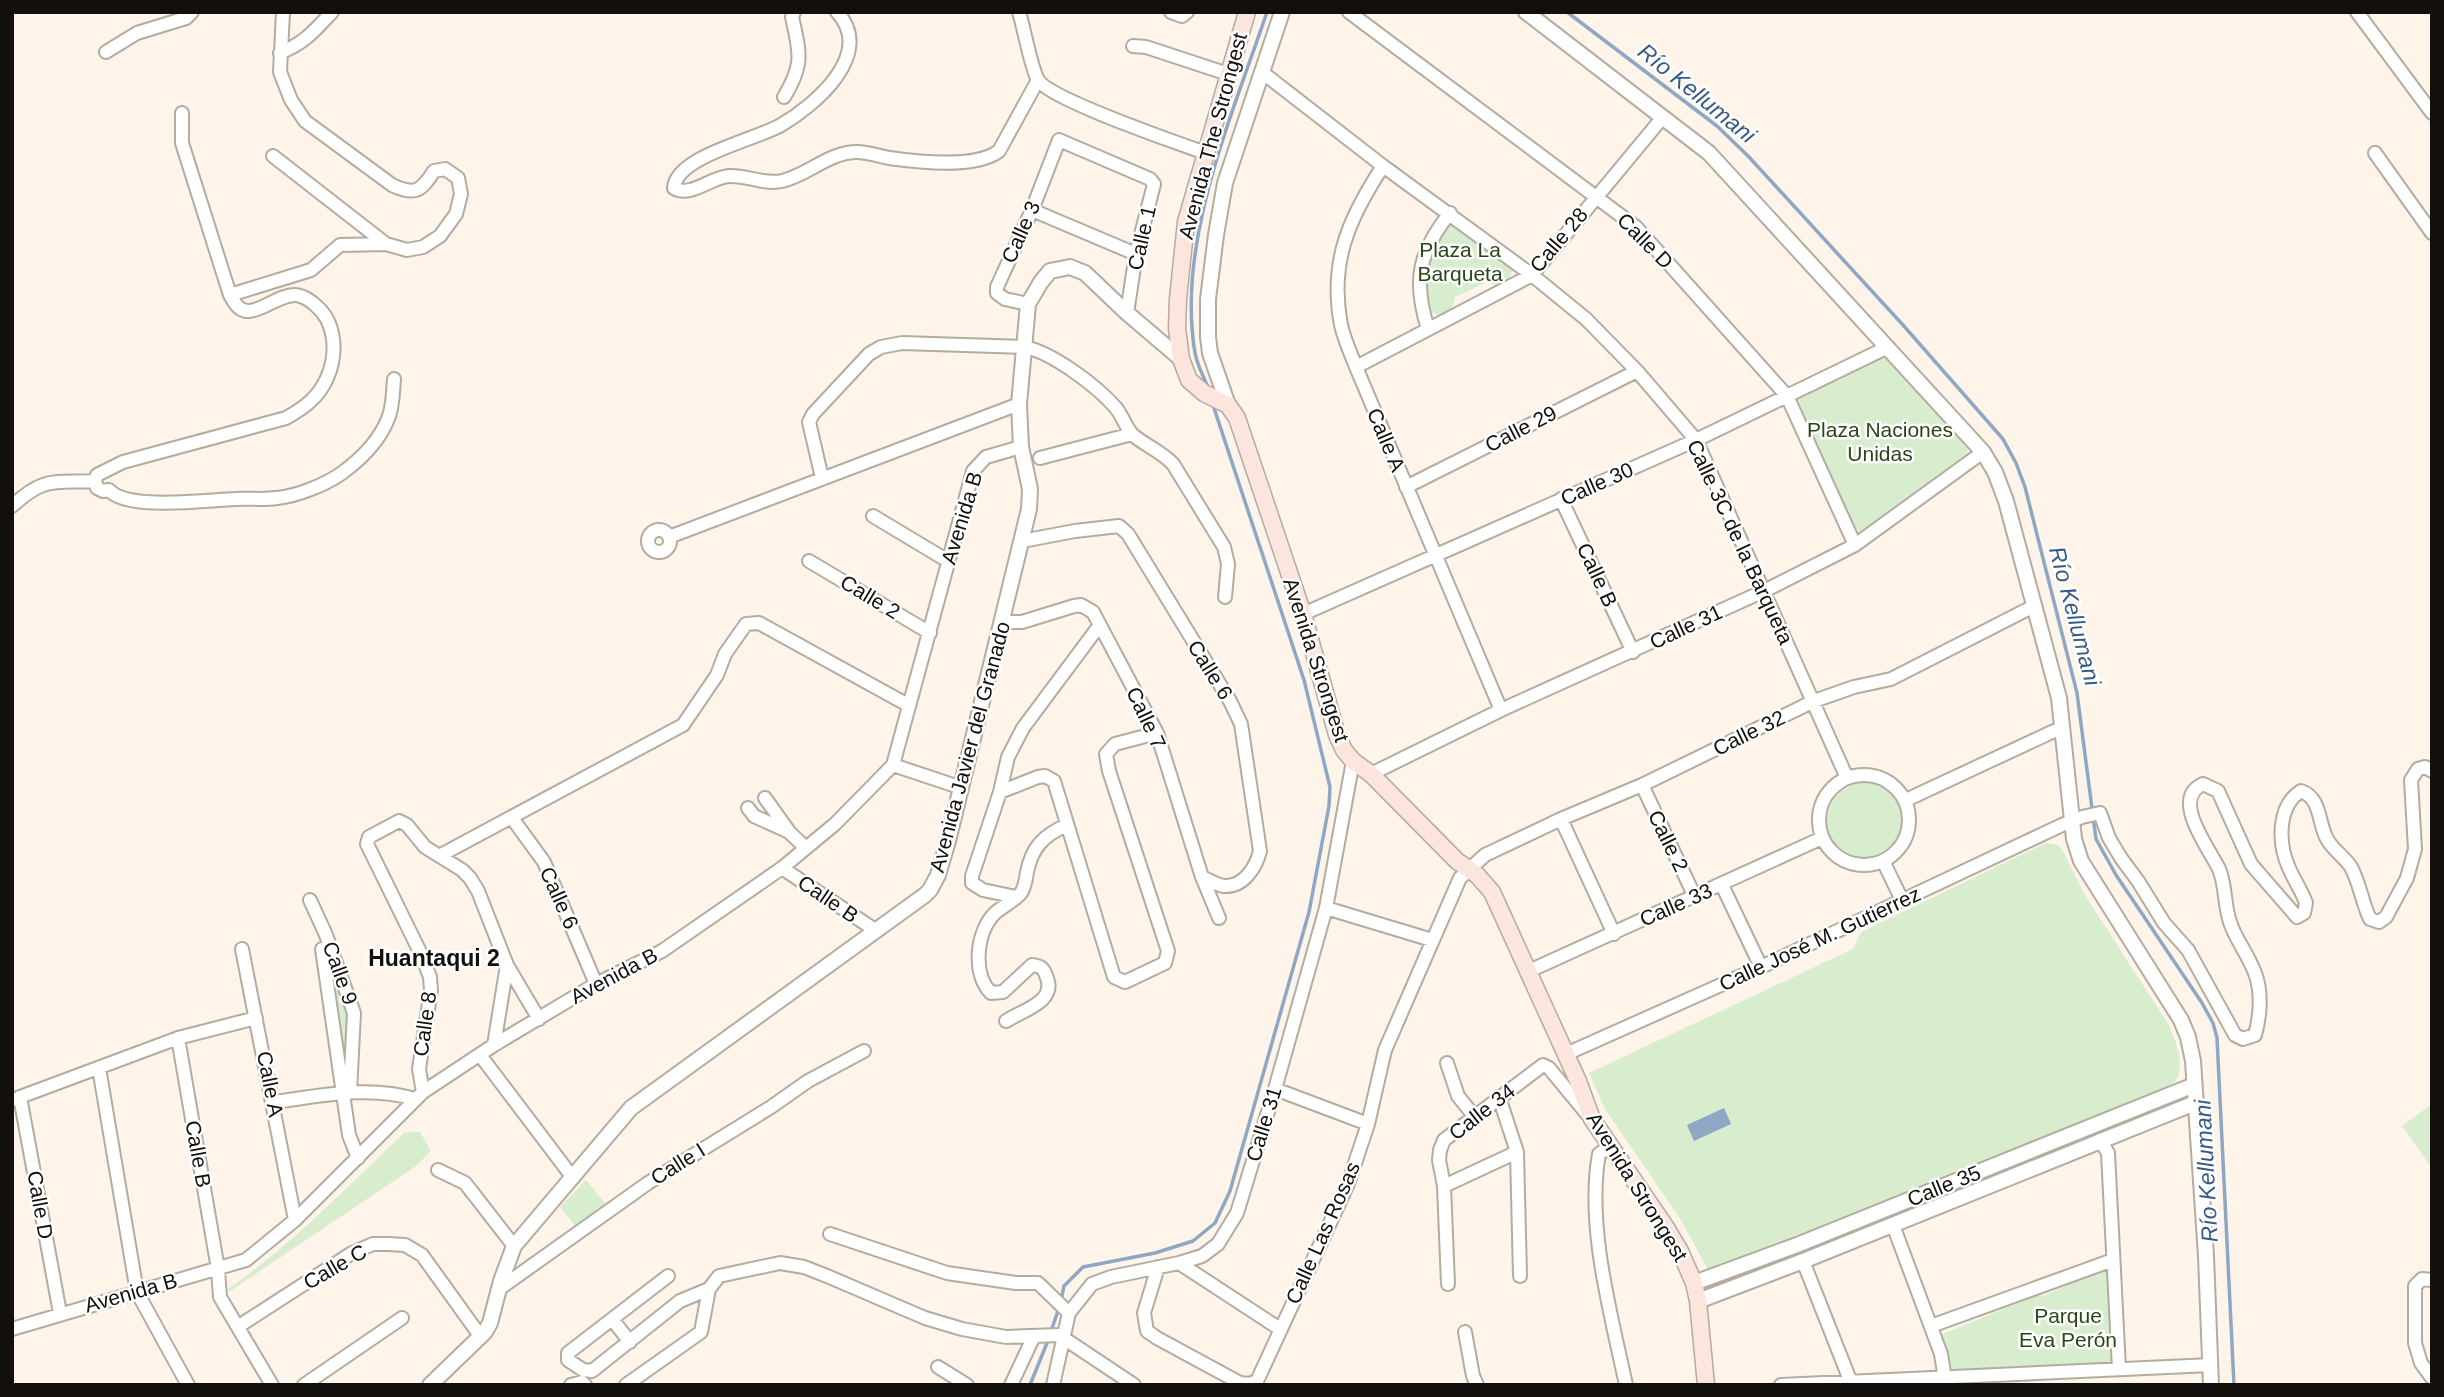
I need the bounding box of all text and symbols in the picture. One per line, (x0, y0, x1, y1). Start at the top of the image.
street label: Avenida The Strongest (1174, 30, 1251, 242)
water label: Río Kellumani (1633, 38, 1762, 149)
street label: Calle 3 (997, 197, 1044, 266)
street label: Calle 1 (1123, 203, 1160, 272)
street label: Calle 28 (1525, 203, 1592, 277)
street label: Calle D (1613, 208, 1678, 273)
park label: Plaza La Barqueta (1417, 238, 1503, 285)
street label: Calle 29 (1481, 401, 1560, 456)
street label: Calle A (1363, 405, 1410, 475)
park label: Plaza Naciones Unidas (1807, 418, 1953, 465)
street label: Calle 3C de la Barqueta (1683, 436, 1798, 648)
street label: Calle 30 (1557, 457, 1637, 510)
street label: Avenida B (937, 469, 986, 567)
street label: Calle B (1573, 539, 1622, 610)
water label: Río Kellumani (2044, 543, 2106, 689)
street label: Calle 2 (836, 570, 904, 623)
street label: Avenida Strongest (1279, 575, 1354, 745)
street label: Calle 31 (1646, 600, 1726, 653)
street label: Avenida Javier del Granado (925, 619, 1014, 875)
street label: Calle 6 (1183, 636, 1237, 704)
street label: Calle 7 (1122, 683, 1171, 752)
street label: Calle 32 (1709, 705, 1788, 760)
street label: Calle 2 (1644, 806, 1693, 875)
street label: Calle 6 (536, 863, 583, 932)
street label: Calle B (794, 870, 863, 927)
street label: Calle 33 (1636, 878, 1716, 931)
street label: Calle José M. Gutierrez (1716, 882, 1924, 995)
street label: Calle 9 (318, 938, 362, 1007)
street label: Avenida B (566, 943, 661, 1008)
district label: Huantaqui 2 (368, 945, 500, 971)
street label: Calle 8 (409, 990, 440, 1058)
street label: Calle A (253, 1049, 288, 1119)
street label: Calle 34 (1444, 1079, 1519, 1144)
street label: Calle 31 (1241, 1084, 1286, 1164)
water label: Río Kellumani (2189, 1098, 2223, 1243)
street label: Avenida Strongest (1582, 1108, 1693, 1266)
street label: Calle B (181, 1119, 216, 1189)
street label: Calle I (646, 1138, 709, 1189)
street label: Calle Las Rosas (1281, 1158, 1364, 1307)
street label: Calle 35 (1904, 1160, 1984, 1211)
street label: Calle D (23, 1169, 58, 1241)
street label: Calle C (299, 1239, 370, 1294)
street label: Avenida B (82, 1268, 180, 1317)
park label: Parque Eva Perón (2019, 1304, 2117, 1351)

